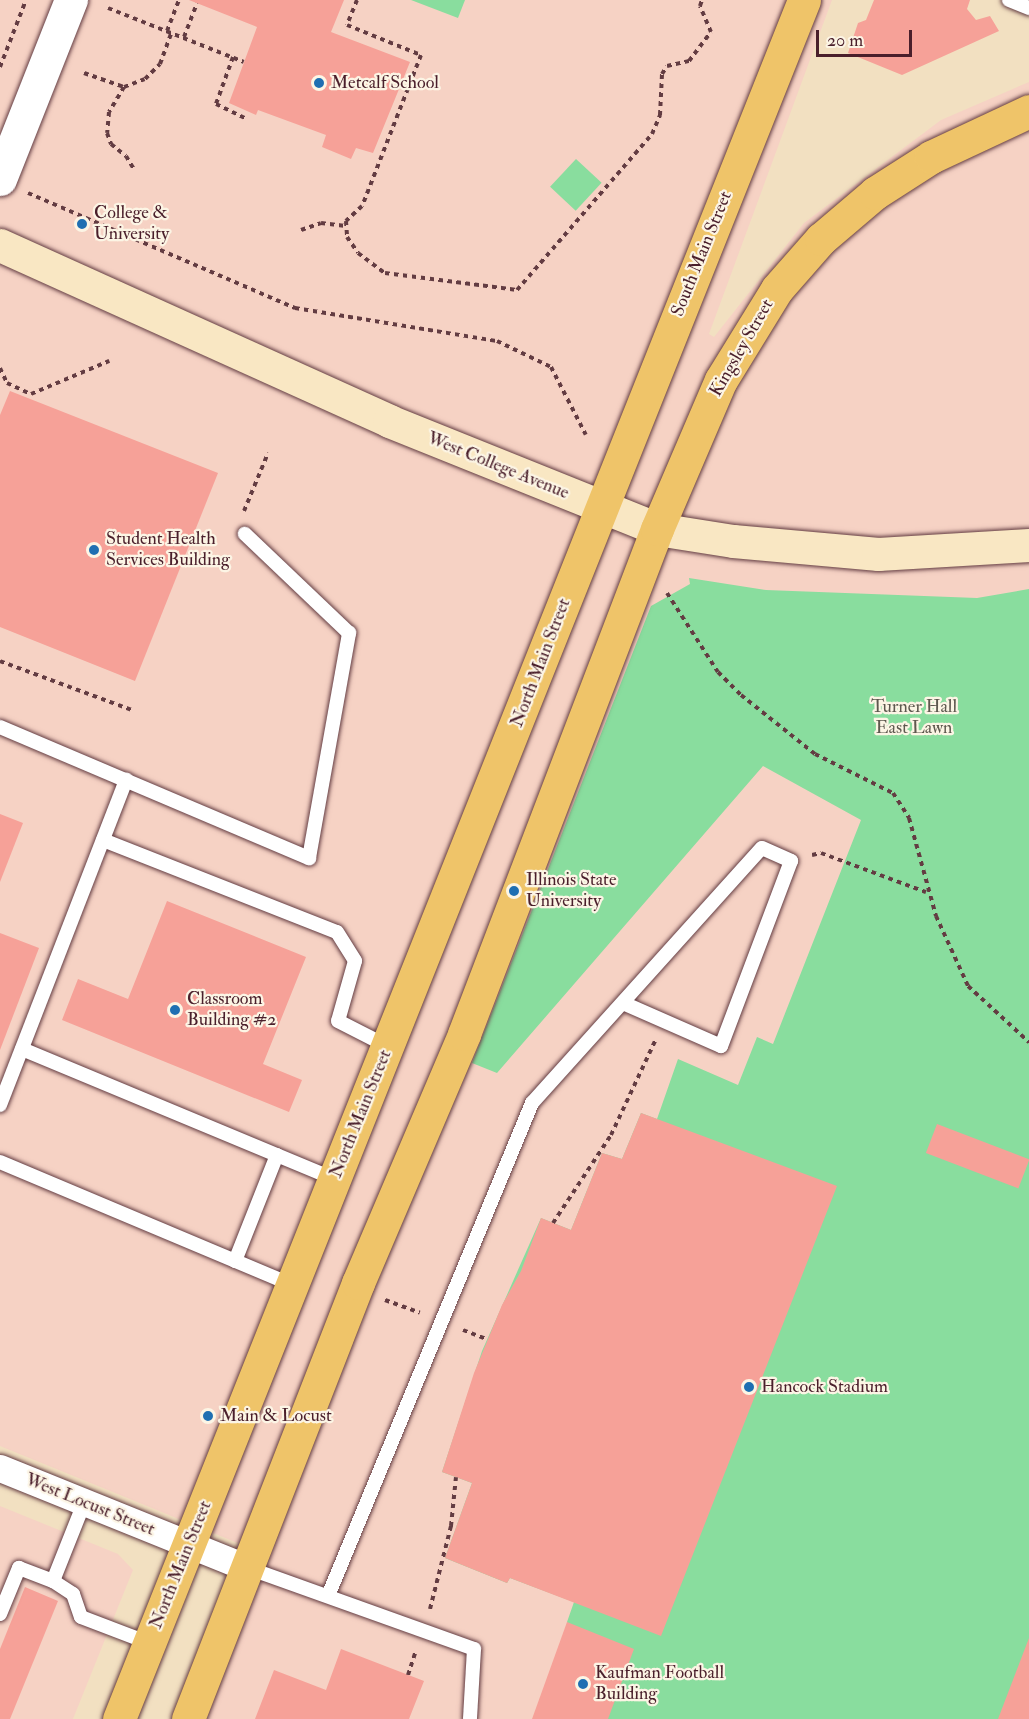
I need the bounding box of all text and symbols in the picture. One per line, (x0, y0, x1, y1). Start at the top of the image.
scale bar (819, 18, 915, 56)
text: 20 m (827, 29, 863, 52)
place label: Metcalf School (331, 72, 439, 94)
marker: Metcalf School (312, 76, 326, 90)
street label: South Main Street (667, 188, 737, 320)
place label: College & University (94, 203, 169, 246)
marker: College & University (75, 217, 89, 231)
street label: Kingsley Street (705, 295, 779, 401)
street label: West College Avenue (424, 428, 572, 504)
place label: Student Health Services Building (106, 529, 230, 572)
marker: Student Health Services Building (87, 543, 101, 557)
street label: North Main Street (507, 596, 575, 730)
park label: Turner Hall East Lawn (871, 697, 957, 740)
place label: Illinois State University (526, 870, 616, 912)
marker: Illinois State University (507, 884, 521, 898)
place label: Classroom Building #2 (187, 989, 276, 1032)
marker: Classroom Building #2 (168, 1003, 182, 1017)
street label: North Main Street (325, 1047, 397, 1181)
place label: Hancock Stadium (761, 1376, 888, 1398)
marker: Hancock Stadium (742, 1380, 756, 1394)
place label: Main & Locust (220, 1405, 332, 1427)
marker: Main & Locust (201, 1409, 215, 1423)
street label: West Locust Street (22, 1469, 158, 1541)
street label: North Main Street (145, 1498, 217, 1632)
place label: Kaufman Football Building (595, 1663, 724, 1706)
marker: Kaufman Football Building (576, 1677, 590, 1691)

